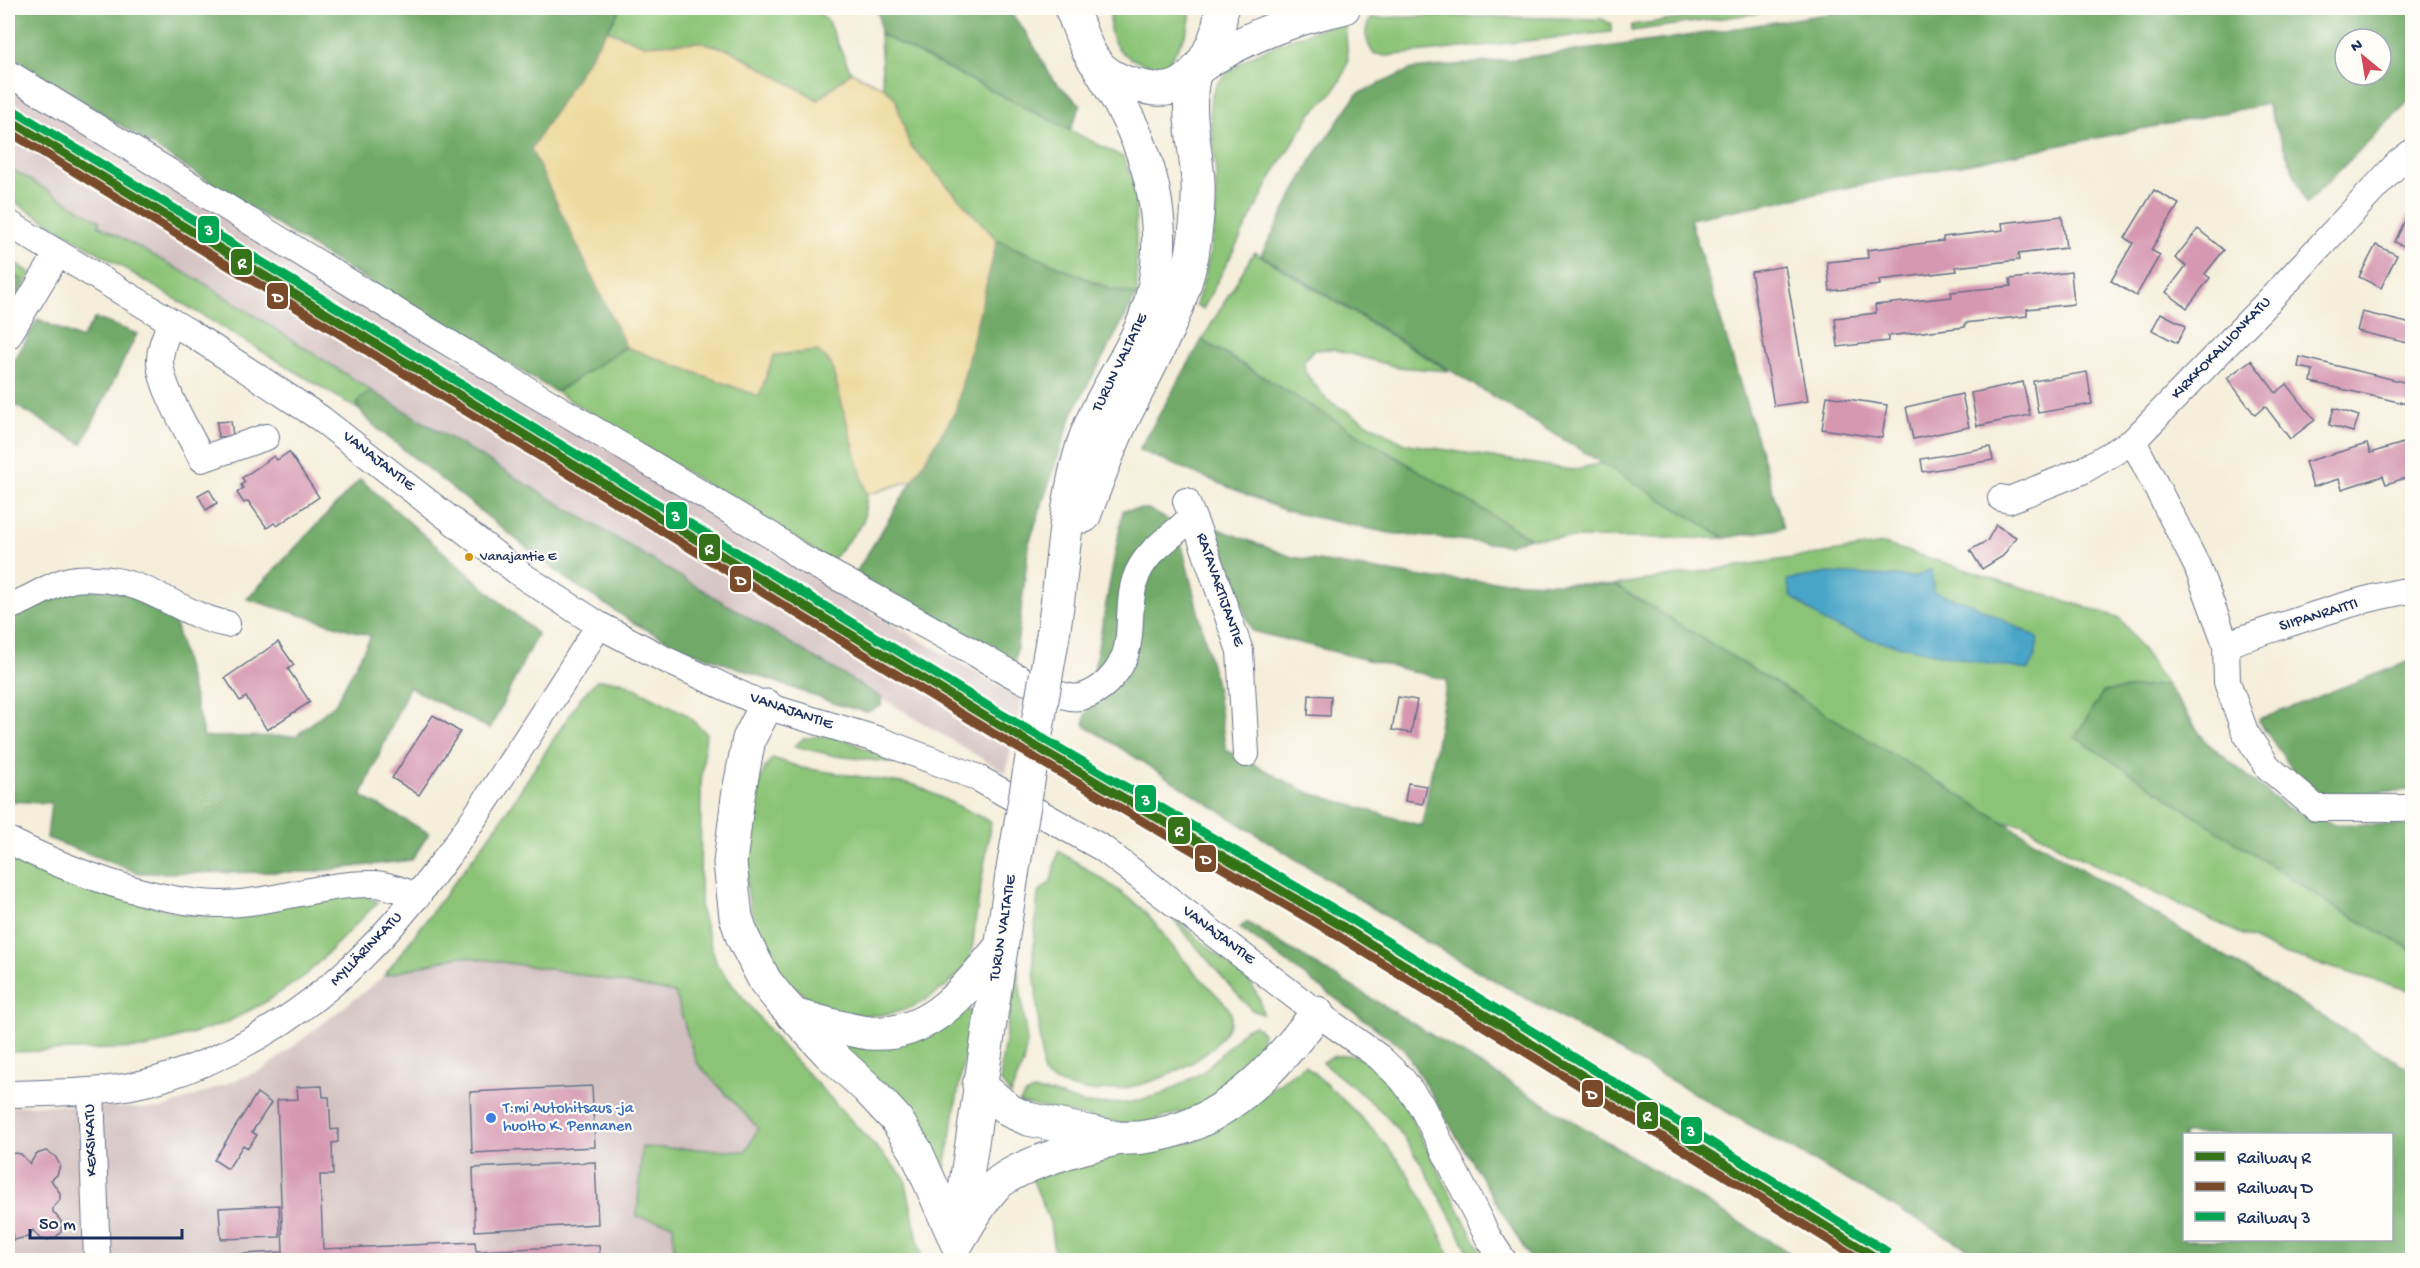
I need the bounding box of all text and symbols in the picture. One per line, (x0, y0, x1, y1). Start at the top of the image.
north arrow (2333, 27, 2393, 87)
text: N (2348, 36, 2367, 58)
line badge: 3 (197, 215, 220, 244)
text: 3 (204, 223, 213, 242)
line badge: R (230, 248, 253, 276)
text: R (237, 256, 248, 275)
line badge: D (266, 282, 289, 310)
text: D (271, 290, 284, 309)
street label: KIRKKOKALLIONKATU (2168, 294, 2276, 404)
street label: TURUN VALTATIE (1089, 310, 1153, 416)
street label: VANAJANTIE (337, 427, 419, 497)
line badge: 3 (665, 501, 688, 530)
text: 3 (671, 509, 680, 528)
street label: RATAVARTIJANTIE (1191, 531, 1248, 650)
line badge: R (698, 533, 721, 562)
text: R (704, 542, 715, 561)
place label: Vanajantie E (479, 549, 558, 566)
marker: Vanajantie E (463, 551, 475, 563)
line badge: D (729, 565, 752, 593)
text: D (734, 573, 747, 592)
street label: SIIPANRAITTI (2277, 595, 2361, 637)
street label: VANAJANTIE (746, 689, 836, 735)
line badge: 3 (1134, 784, 1157, 813)
text: 3 (1141, 793, 1150, 812)
line badge: R (1167, 816, 1191, 845)
text: R (1174, 824, 1185, 843)
line badge: D (1194, 844, 1217, 873)
text: D (1199, 852, 1212, 871)
street label: TURUN VALTATIE (986, 873, 1022, 983)
street label: VANAJANTIE (1177, 902, 1259, 970)
street label: MYLLÄRINKATU (327, 909, 407, 991)
line badge: D (1581, 1079, 1604, 1108)
text: D (1585, 1087, 1598, 1106)
place label: T:mi Autohitsaus -ja huolto K. Pennanen (502, 1100, 635, 1137)
line badge: R (1636, 1101, 1659, 1130)
street label: KEKSIKATU (81, 1103, 103, 1177)
text: R (1642, 1109, 1653, 1128)
marker: T:mi Autohitsaus -ja huolto K. Pennanen (484, 1111, 498, 1125)
line badge: 3 (1680, 1116, 1703, 1145)
text: 3 (1686, 1124, 1695, 1143)
legend (2183, 1133, 2393, 1241)
text: Railway R (2237, 1149, 2311, 1170)
text: Railway D (2237, 1179, 2313, 1200)
scale bar (30, 1202, 182, 1240)
text: Railway 3 (2237, 1209, 2311, 1230)
text: 50 m (39, 1215, 76, 1236)

